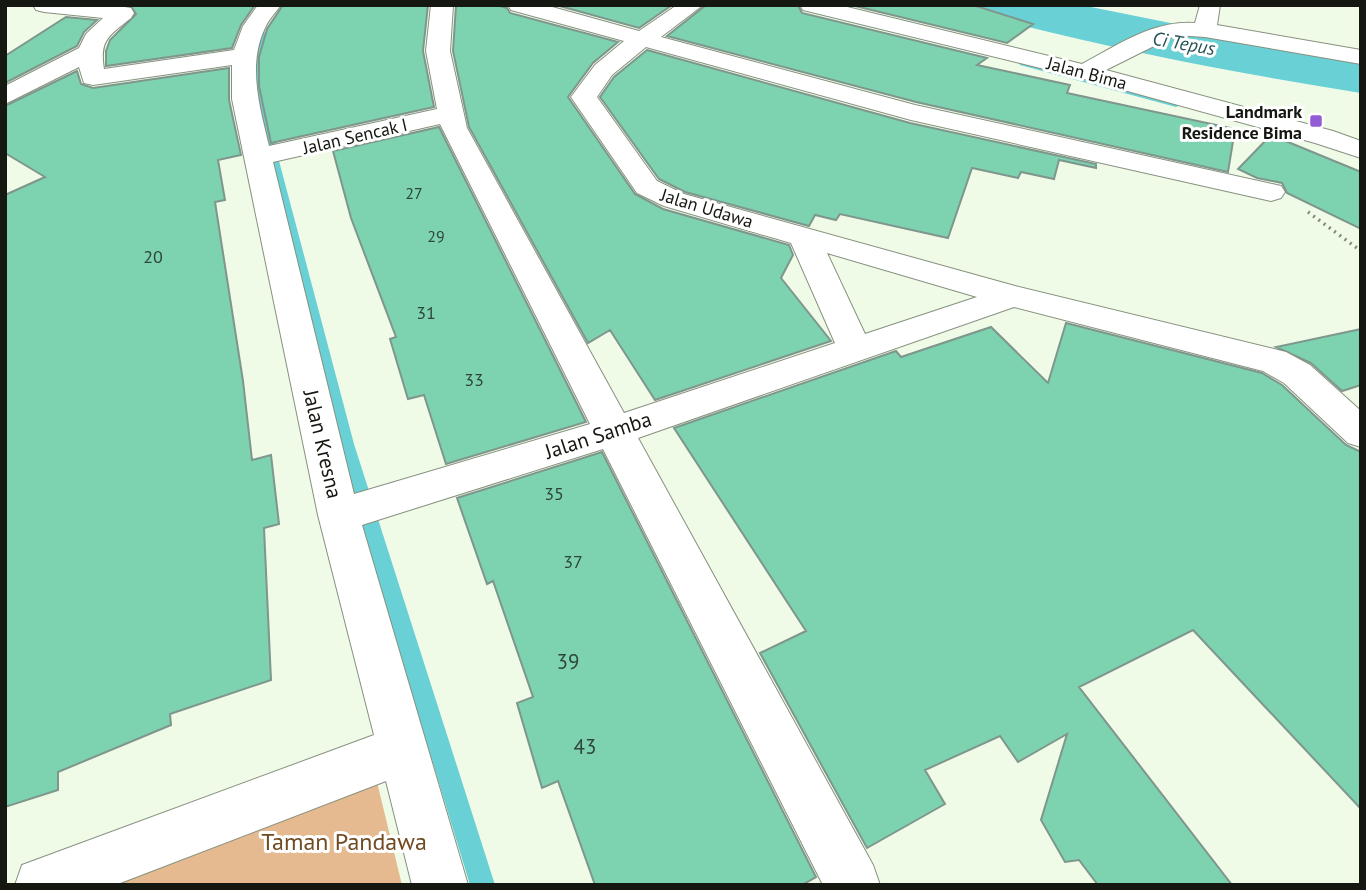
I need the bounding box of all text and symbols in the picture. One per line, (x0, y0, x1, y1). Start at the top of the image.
water label: Ci Tepus (1151, 26, 1218, 60)
street label: Jalan Bima (1044, 51, 1130, 95)
place label: Landmark Residence Bima (1182, 100, 1302, 144)
street label: Jalan Sencak I (299, 113, 410, 159)
marker: Landmark Residence Bima (1308, 113, 1324, 129)
house number: 27 (405, 183, 423, 203)
street label: Jalan Udawa (657, 183, 756, 233)
house number: 29 (427, 226, 445, 246)
house number: 20 (143, 245, 163, 268)
house number: 31 (416, 301, 436, 324)
house number: 33 (464, 368, 484, 391)
street label: Jalan Kresna (297, 386, 349, 501)
street label: Jalan Samba (540, 405, 655, 465)
house number: 35 (544, 482, 564, 505)
house number: 37 (563, 550, 583, 573)
house number: 39 (557, 648, 579, 675)
house number: 43 (574, 733, 596, 760)
park label: Taman Pandawa (261, 826, 427, 857)

